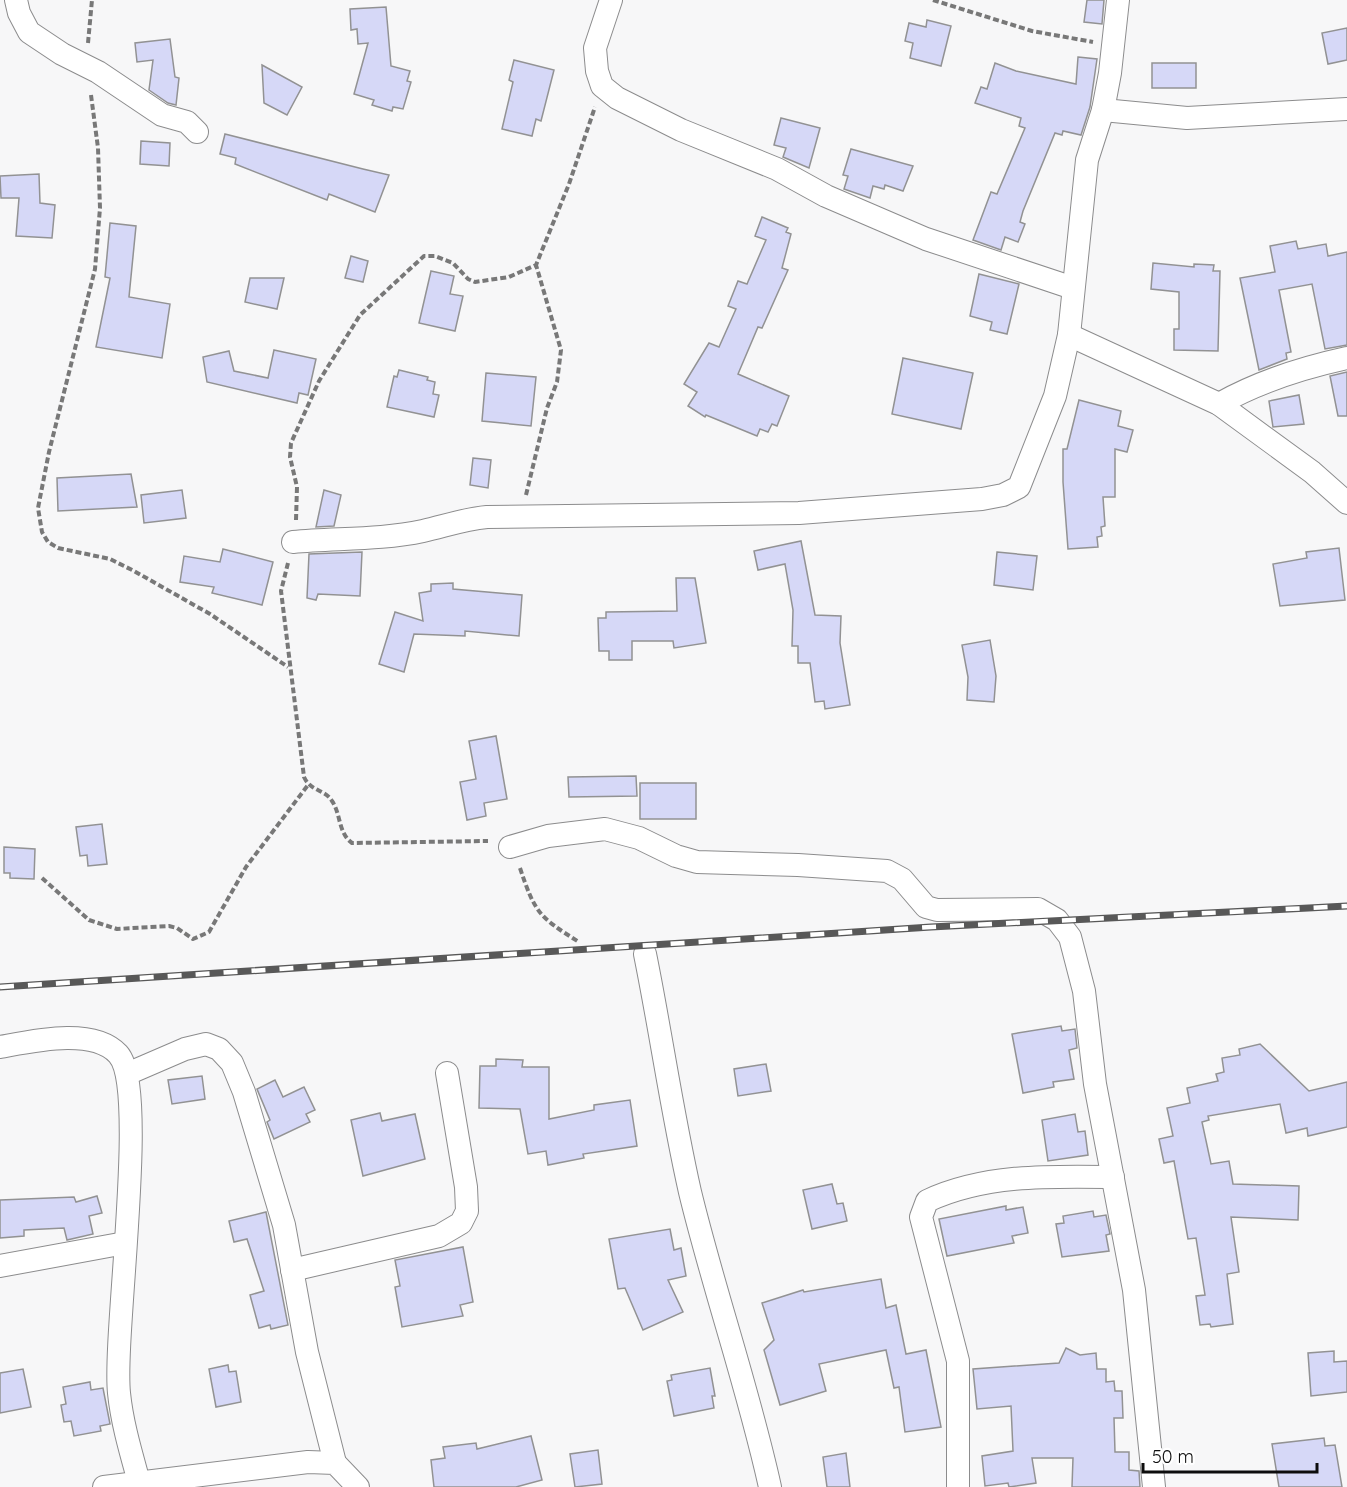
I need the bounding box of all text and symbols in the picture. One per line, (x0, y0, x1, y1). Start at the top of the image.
scale bar (1143, 1436, 1317, 1474)
text: 50 m (1152, 1445, 1194, 1468)

